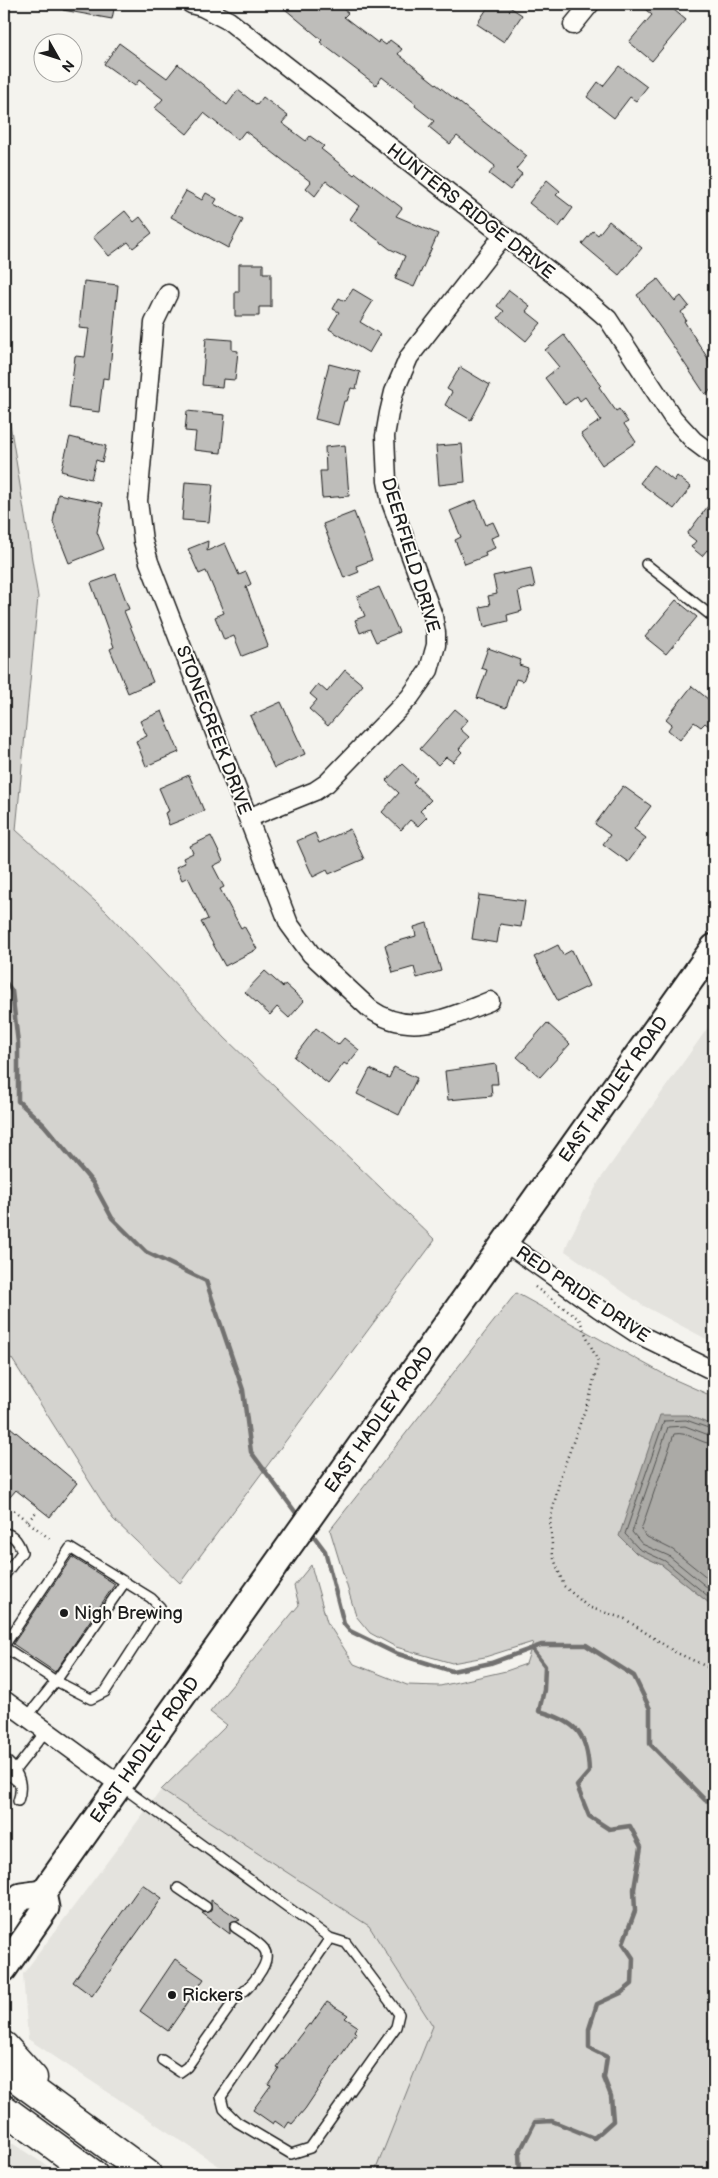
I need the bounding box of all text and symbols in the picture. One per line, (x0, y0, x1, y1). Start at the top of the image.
north arrow (32, 32, 82, 82)
text: N (58, 56, 78, 75)
street label: HUNTERS RIDGE DRIVE (383, 139, 559, 284)
street label: DEERFIELD DRIVE (377, 475, 444, 635)
street label: STONECREEK DRIVE (172, 643, 256, 818)
street label: EAST HADLEY ROAD (555, 1012, 673, 1166)
street label: RED PRIDE DRIVE (512, 1242, 654, 1347)
street label: EAST HADLEY ROAD (320, 1343, 438, 1497)
place label: Nigh Brewing (74, 1603, 183, 1624)
marker: Nigh Brewing (58, 1607, 70, 1619)
street label: EAST HADLEY ROAD (86, 1673, 204, 1827)
place label: Rickers (182, 1985, 243, 2006)
marker: Rickers (166, 1989, 178, 2001)

